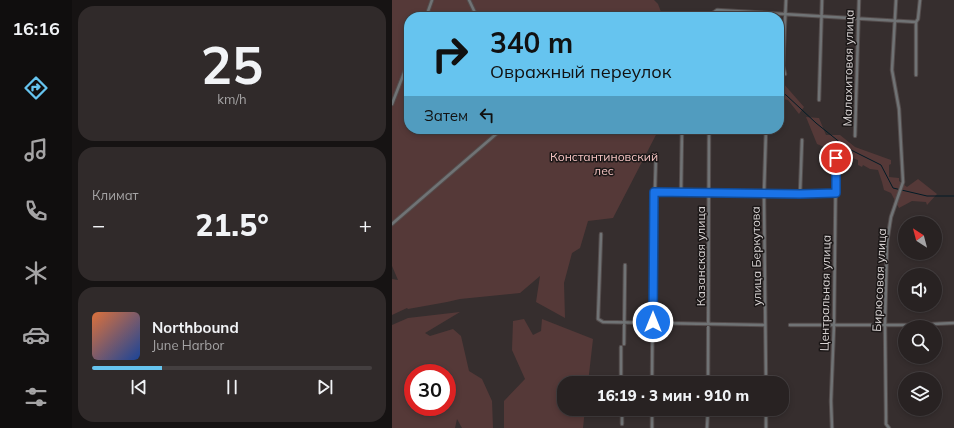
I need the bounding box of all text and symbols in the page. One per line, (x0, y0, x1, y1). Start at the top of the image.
street label: Малахитовая улица (839, 9, 857, 127)
text: 16:16 (12, 17, 60, 40)
text: 340 m (490, 25, 573, 60)
icon: right (424, 28, 476, 80)
text: 25 (201, 32, 263, 97)
text: Овражный переулок (490, 60, 671, 83)
icon: directions (22, 74, 50, 102)
text: km/h (217, 91, 247, 107)
icon: left (476, 104, 498, 126)
text: Затем (424, 106, 468, 125)
icon: music (22, 136, 50, 164)
pin (819, 141, 853, 175)
icon: arrive (825, 147, 847, 169)
park label: Константиновский лес (550, 149, 658, 178)
text: Климат (92, 187, 139, 203)
icon: phone (22, 197, 50, 225)
text: 21.5° (195, 206, 269, 244)
street label: Казанская улица (693, 206, 708, 306)
street label: улица Беркутова (748, 206, 764, 306)
text: − (92, 211, 105, 239)
text: + (359, 211, 372, 239)
north arrow (898, 216, 942, 260)
map controls (898, 216, 942, 416)
street label: Бирюсовая улица (869, 228, 889, 332)
street label: Центральная улица (816, 235, 834, 351)
icon: climate (22, 259, 50, 287)
button: sound (898, 268, 942, 312)
position arrow (632, 301, 674, 343)
text: Northbound (152, 318, 239, 337)
button: search (898, 320, 942, 364)
icon: car (22, 321, 50, 349)
text: June Harbor (152, 337, 224, 353)
speed limit sign: 30 (404, 364, 456, 416)
button: layers (898, 372, 942, 416)
icon: previous (128, 376, 150, 398)
icon: pause (221, 376, 243, 398)
icon: next (314, 376, 336, 398)
icon: filters (22, 383, 50, 411)
text: 16:19 · 3 мин · 910 m (597, 386, 749, 405)

